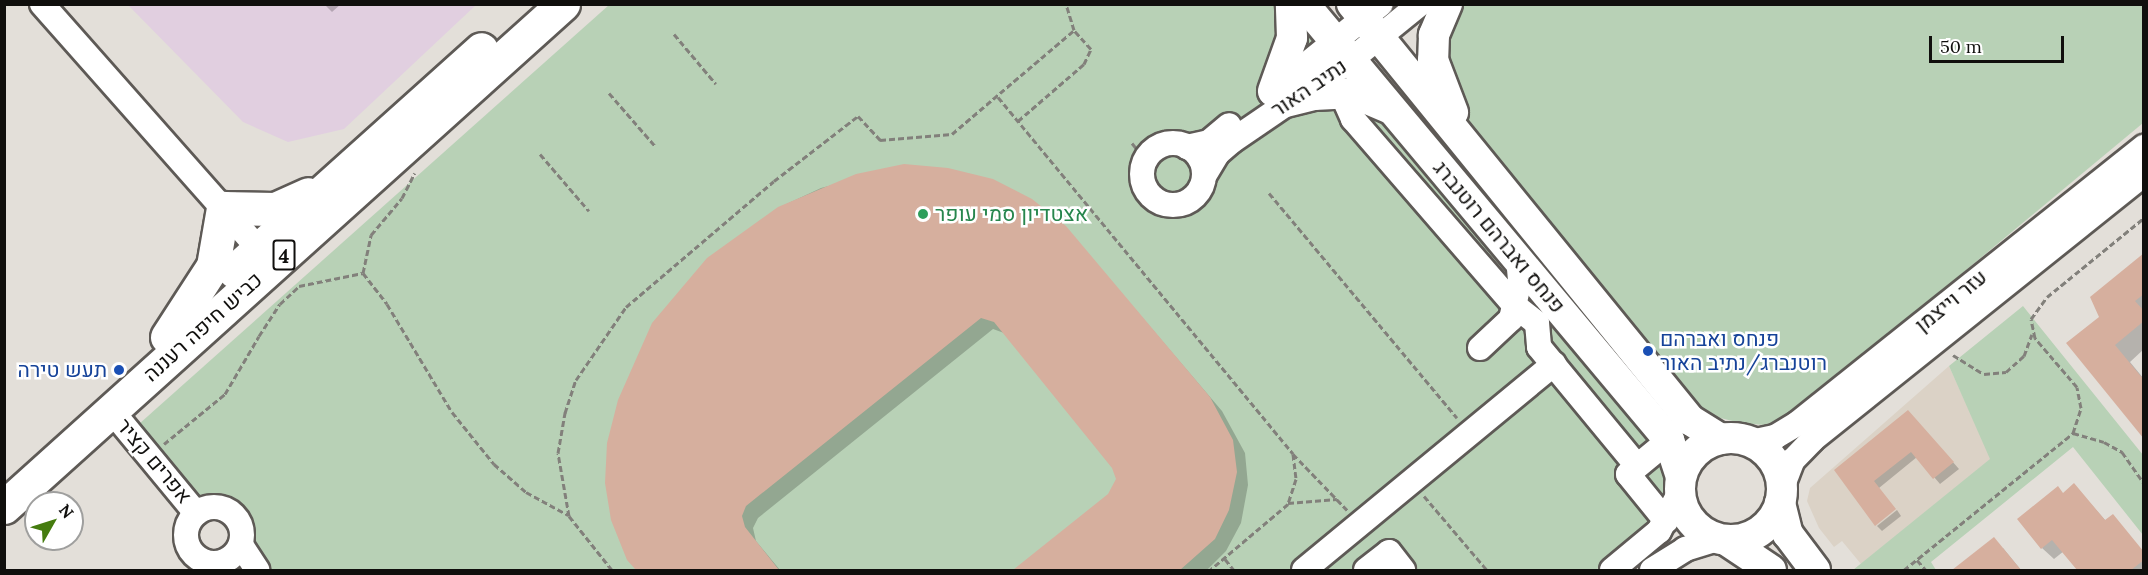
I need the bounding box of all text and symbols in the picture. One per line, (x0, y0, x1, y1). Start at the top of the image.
scale bar (1932, 24, 2067, 62)
text: 50 m (1940, 35, 1982, 58)
street label: נתיב האור (1266, 54, 1352, 122)
street label: פנחס ואברהם רוטנברג (1428, 156, 1570, 318)
place label: אצטדיון סמי עופר (935, 201, 1088, 227)
marker: אצטדיון סמי עופר (916, 207, 930, 221)
road number: 4 (272, 238, 296, 272)
street label: עזר וייצמן (1910, 264, 1992, 338)
street label: כביש חיפה רעננה (138, 267, 268, 387)
place label: פנחס ואברהם רוטנברג/נתיב האור (1660, 326, 1827, 376)
marker: פנחס ואברהם רוטנברג/נתיב האור (1641, 344, 1655, 358)
place label: תעש טירה (18, 357, 107, 383)
marker: תעש טירה (112, 363, 126, 377)
street label: אפרים קציר (111, 413, 197, 509)
north arrow (24, 491, 84, 551)
text: N (55, 500, 78, 522)

